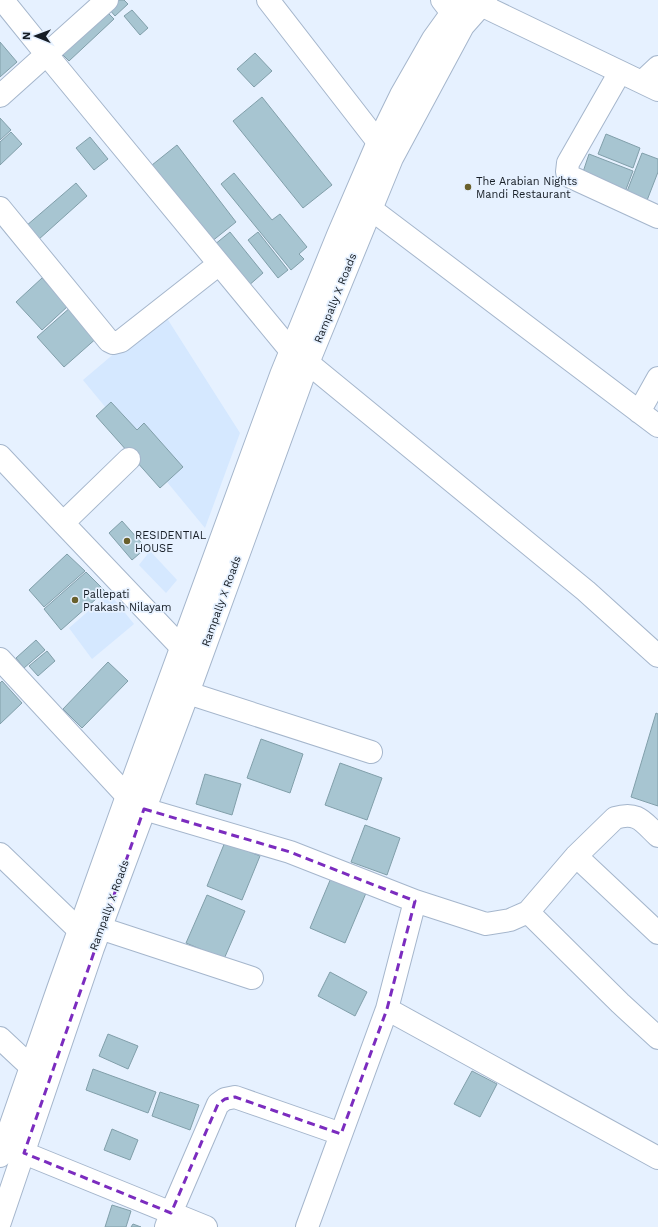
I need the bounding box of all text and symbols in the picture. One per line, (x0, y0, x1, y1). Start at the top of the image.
north arrow (16, 16, 56, 56)
text: N (20, 32, 33, 40)
place label: The Arabian Nights Mandi Restaurant (476, 175, 578, 201)
marker: The Arabian Nights Mandi Restaurant (463, 182, 473, 192)
street label: Rampally X Roads (312, 251, 359, 345)
place label: RESIDENTIAL HOUSE (135, 529, 207, 555)
marker: RESIDENTIAL HOUSE (122, 536, 132, 546)
street label: Rampally X Roads (199, 554, 244, 648)
place label: Pallepati Prakash Nilayam (83, 588, 172, 614)
marker: Pallepati Prakash Nilayam (70, 595, 80, 605)
street label: Rampally X Roads (87, 858, 132, 952)

